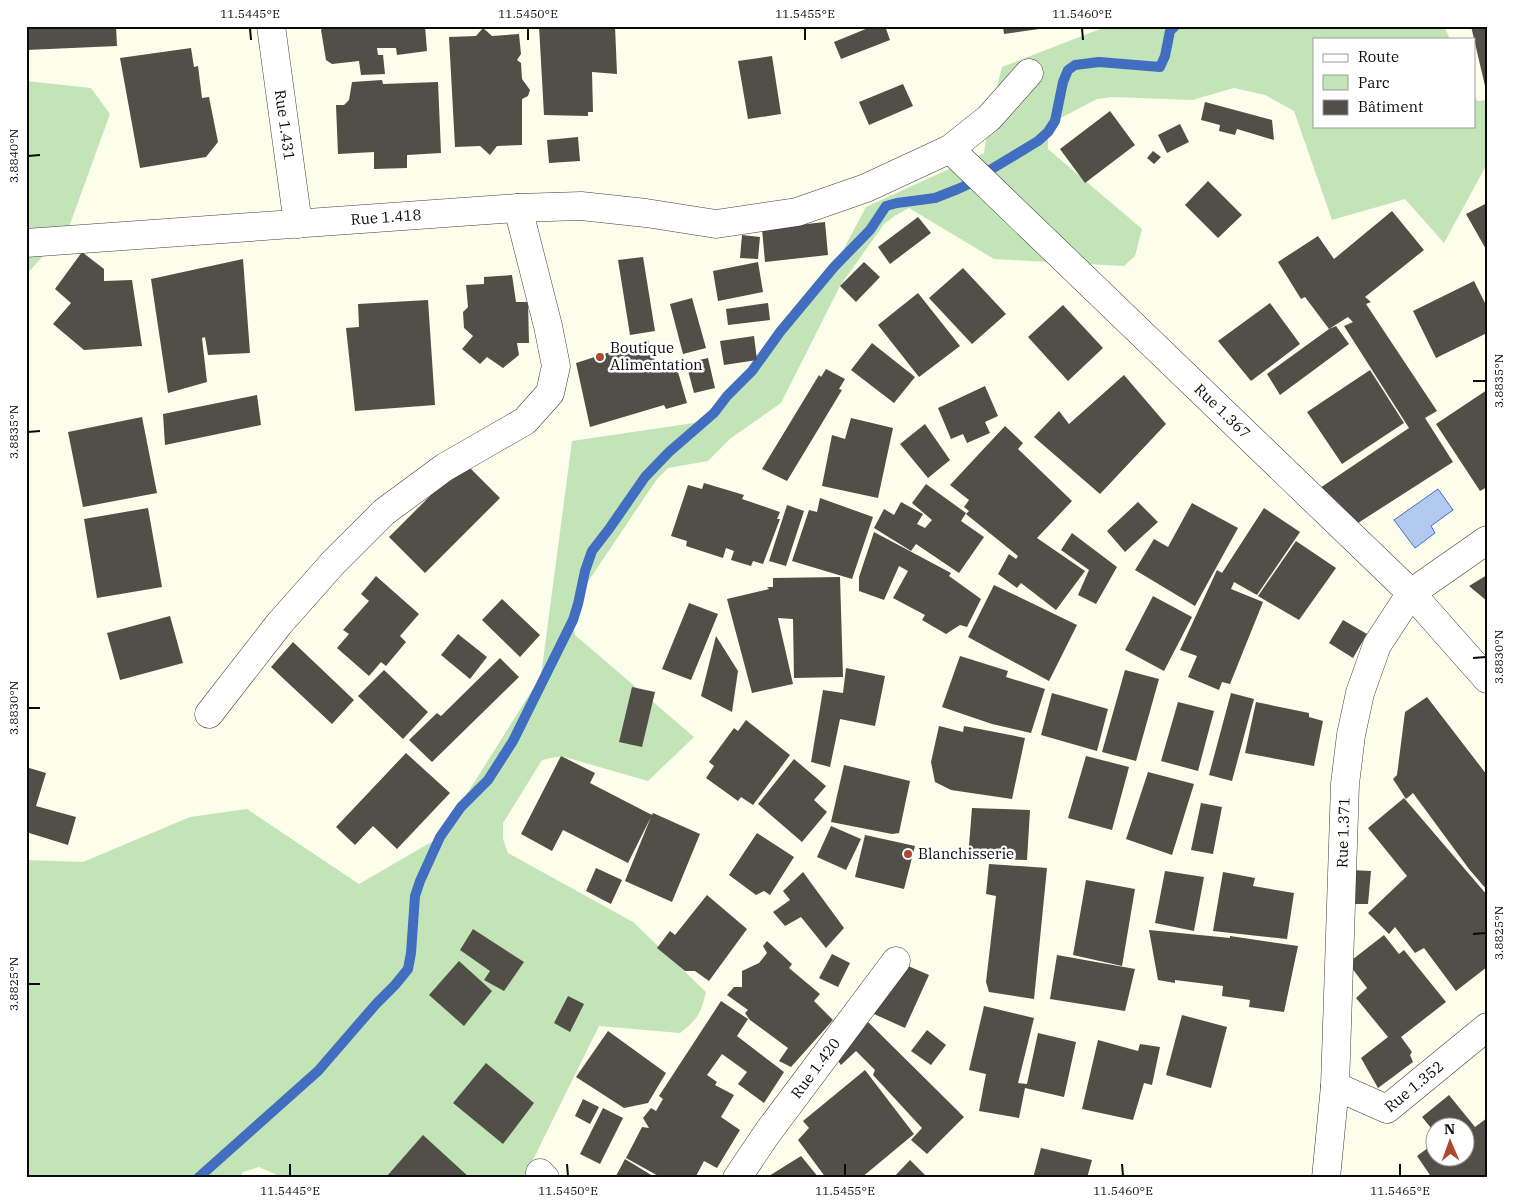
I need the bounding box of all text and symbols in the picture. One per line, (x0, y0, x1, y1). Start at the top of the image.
text: 11.5445°E (220, 6, 280, 21)
text: 11.5450°E (498, 6, 558, 21)
text: 11.5455°E (775, 6, 835, 21)
text: 11.5460°E (1052, 6, 1112, 21)
legend (1313, 38, 1476, 128)
text: Route (1358, 47, 1399, 66)
text: Parc (1358, 73, 1390, 92)
street label: Rue 1.431 (271, 89, 299, 161)
text: Bâtiment (1358, 97, 1423, 116)
text: 3.8840°N (6, 129, 21, 183)
street label: Rue 1.418 (350, 205, 422, 229)
place label: Boutique Alimentation (610, 338, 703, 374)
marker: Boutique Alimentation (594, 351, 606, 363)
text: 3.8835°N (1491, 354, 1506, 408)
street label: Rue 1.367 (1190, 379, 1255, 442)
text: 3.8835°N (6, 405, 21, 459)
text: 3.8830°N (1491, 630, 1506, 684)
text: 3.8830°N (6, 681, 21, 735)
street label: Rue 1.371 (1332, 797, 1354, 868)
place label: Blanchisserie (918, 844, 1014, 863)
marker: Blanchisserie (902, 848, 914, 860)
text: 3.8825°N (1491, 906, 1506, 960)
text: 3.8825°N (6, 957, 21, 1011)
street label: Rue 1.420 (786, 1034, 844, 1102)
street label: Rue 1.352 (1380, 1056, 1447, 1116)
north arrow (1426, 1116, 1476, 1166)
text: N (1444, 1120, 1455, 1138)
text: 11.5445°E (260, 1183, 320, 1198)
text: 11.5450°E (538, 1183, 598, 1198)
text: 11.5455°E (815, 1183, 875, 1198)
text: 11.5460°E (1093, 1183, 1153, 1198)
text: 11.5465°E (1370, 1183, 1430, 1198)

